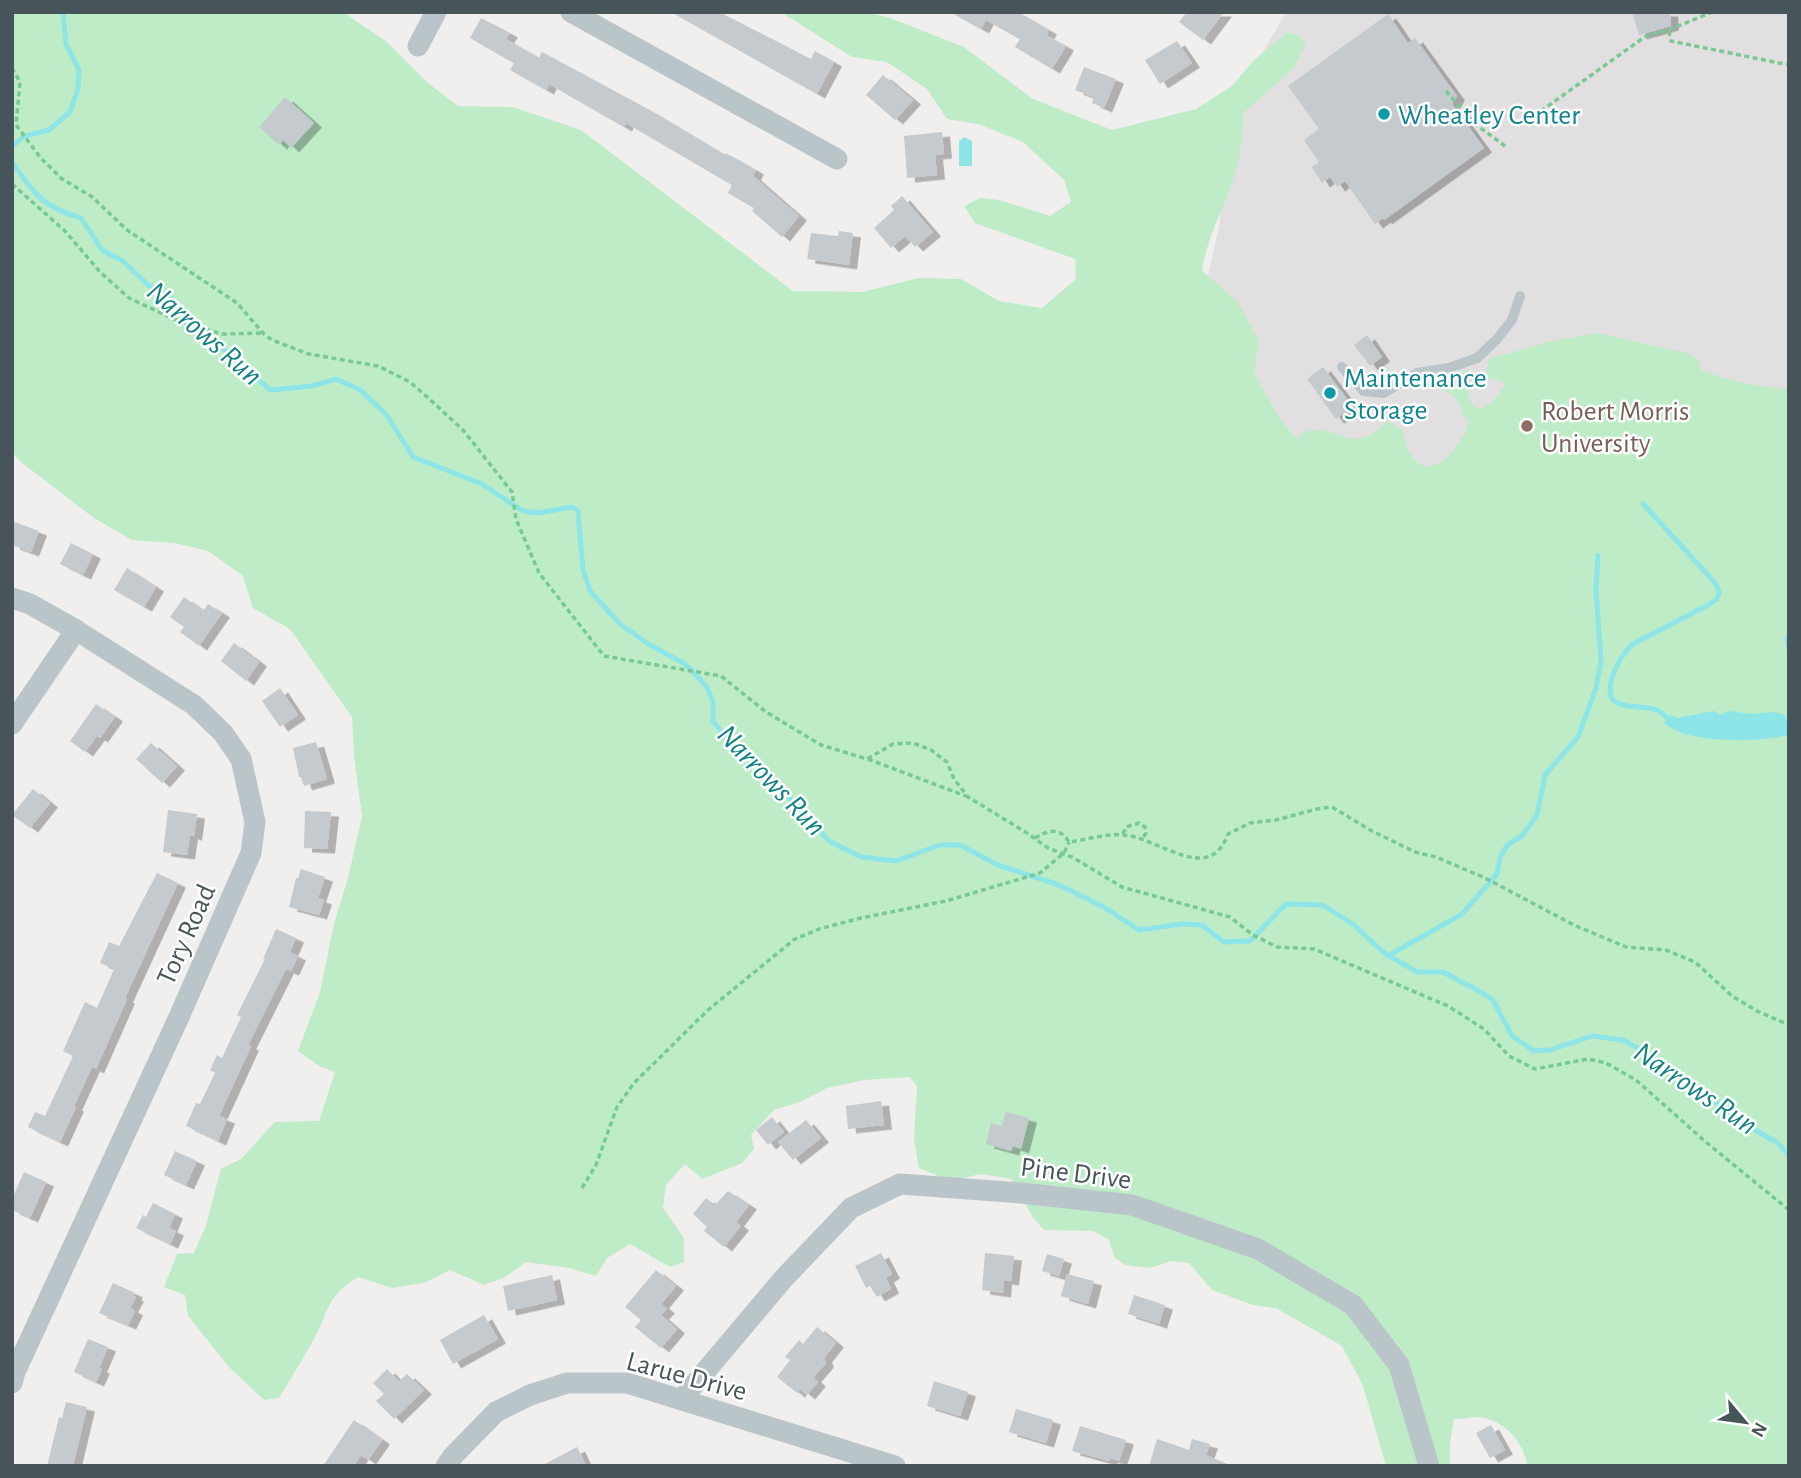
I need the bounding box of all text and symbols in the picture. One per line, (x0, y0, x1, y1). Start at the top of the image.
place label: Wheatley Center (1398, 102, 1580, 130)
marker: Wheatley Center (1376, 106, 1392, 122)
water label: Narrows Run (141, 276, 268, 391)
place label: Maintenance Storage (1344, 365, 1487, 425)
marker: Maintenance Storage (1322, 385, 1338, 401)
place label: Robert Morris University (1541, 398, 1689, 458)
marker: Robert Morris University (1519, 418, 1535, 434)
water label: Narrows Run (711, 719, 831, 842)
street label: Tory Road (152, 880, 221, 989)
water label: Narrows Run (1628, 1037, 1762, 1141)
street label: Pine Drive (1019, 1153, 1133, 1195)
street label: Larue Drive (623, 1347, 750, 1406)
north arrow (1710, 1387, 1780, 1457)
text: N (1747, 1419, 1770, 1440)

